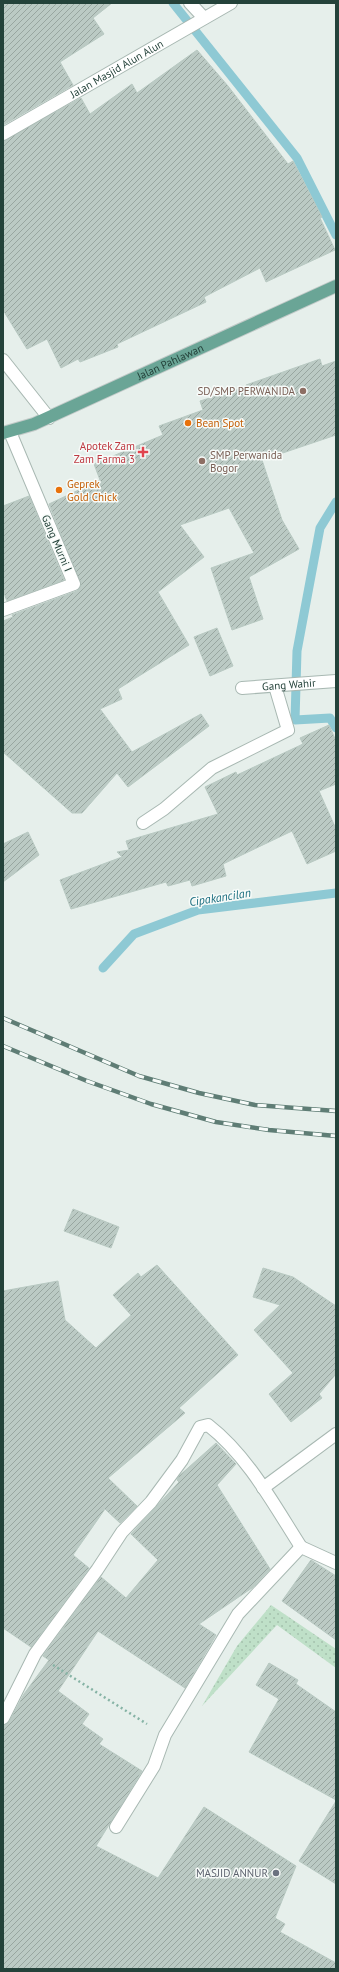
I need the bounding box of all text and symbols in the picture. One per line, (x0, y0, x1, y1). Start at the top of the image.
street label: Jalan Masjid Alun Alun (67, 36, 166, 102)
street label: Jalan Pahlawan (134, 340, 206, 383)
place label: SD/SMP PERWANIDA (198, 384, 296, 398)
marker: SD/SMP PERWANIDA (298, 386, 308, 396)
place label: Bean Spot (196, 416, 244, 430)
marker: Bean Spot (183, 418, 193, 428)
place label: Apotek Zam Zam Farma 3 (74, 439, 135, 466)
marker: Apotek Zam Zam Farma 3 (138, 447, 148, 457)
place label: SMP Perwanida Bogor (210, 448, 282, 475)
marker: SMP Perwanida Bogor (197, 456, 207, 466)
place label: Geprek Gold Chick (67, 477, 118, 504)
marker: Geprek Gold Chick (54, 485, 64, 495)
street label: Gang Murni I (39, 512, 75, 574)
street label: Gang Wahir (262, 676, 316, 693)
water label: Cipakancilan (188, 885, 252, 909)
place label: MASJID ANNUR (196, 1866, 268, 1880)
marker: MASJID ANNUR (271, 1868, 281, 1878)

